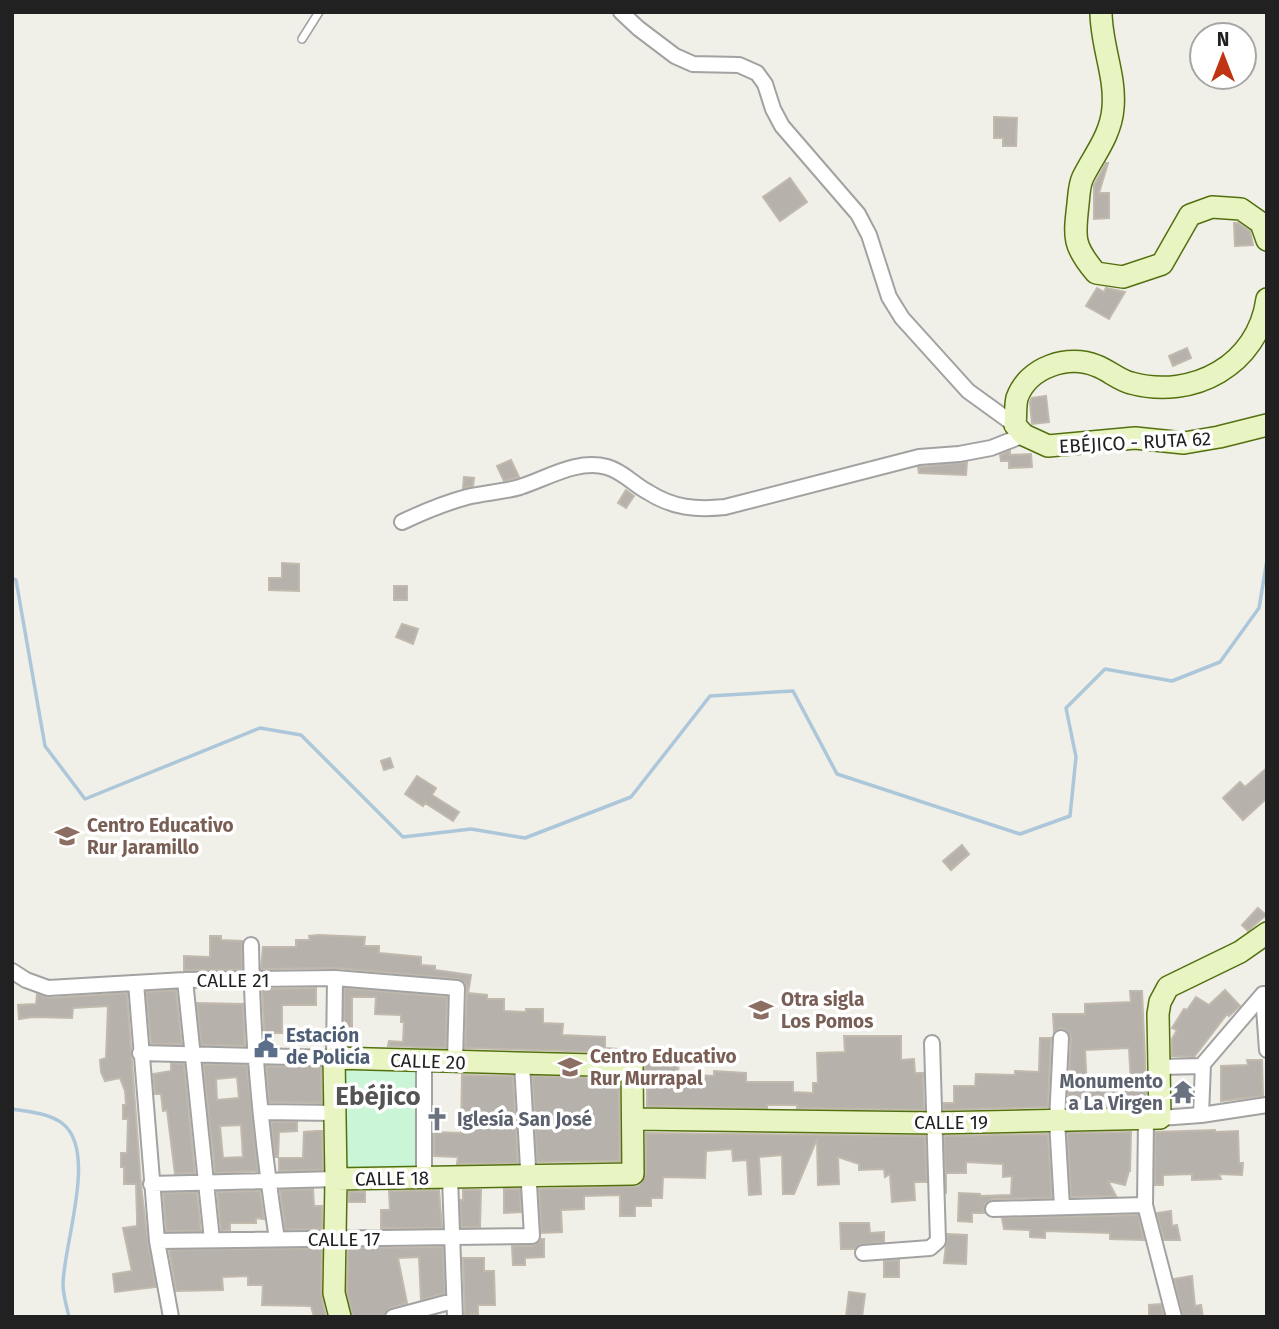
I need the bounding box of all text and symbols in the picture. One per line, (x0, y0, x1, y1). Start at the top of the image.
north arrow (1188, 21, 1258, 91)
text: N (1217, 28, 1229, 51)
street label: EBÉJICO - RUTA 62 (1058, 427, 1212, 458)
place label: Centro Educativo Rur Jaramillo (87, 814, 234, 859)
school or university icon: Centro Educativo Rur Jaramillo (53, 822, 81, 850)
street label: CALLE 21 (197, 969, 269, 992)
place label: Otra sigla Los Pomos (781, 988, 873, 1033)
school or university icon: Otra sigla Los Pomos (747, 996, 775, 1024)
place label: Estación de Policía (286, 1024, 370, 1069)
public building icon: Estación de Policía (252, 1032, 280, 1060)
place label: Centro Educativo Rur Murrapal (590, 1045, 737, 1090)
street label: CALLE 20 (390, 1049, 466, 1074)
school or university icon: Centro Educativo Rur Murrapal (556, 1053, 584, 1081)
place label: Monumento a La Virgen (1060, 1070, 1163, 1115)
temple icon: Monumento a La Virgen (1169, 1078, 1197, 1106)
district label: Ebéjico (335, 1081, 421, 1112)
church icon: Iglesía San José (423, 1105, 451, 1133)
place label: Iglesía San José (457, 1108, 592, 1131)
street label: CALLE 19 (914, 1111, 988, 1134)
street label: CALLE 18 (355, 1166, 429, 1191)
street label: CALLE 17 (308, 1228, 380, 1251)

